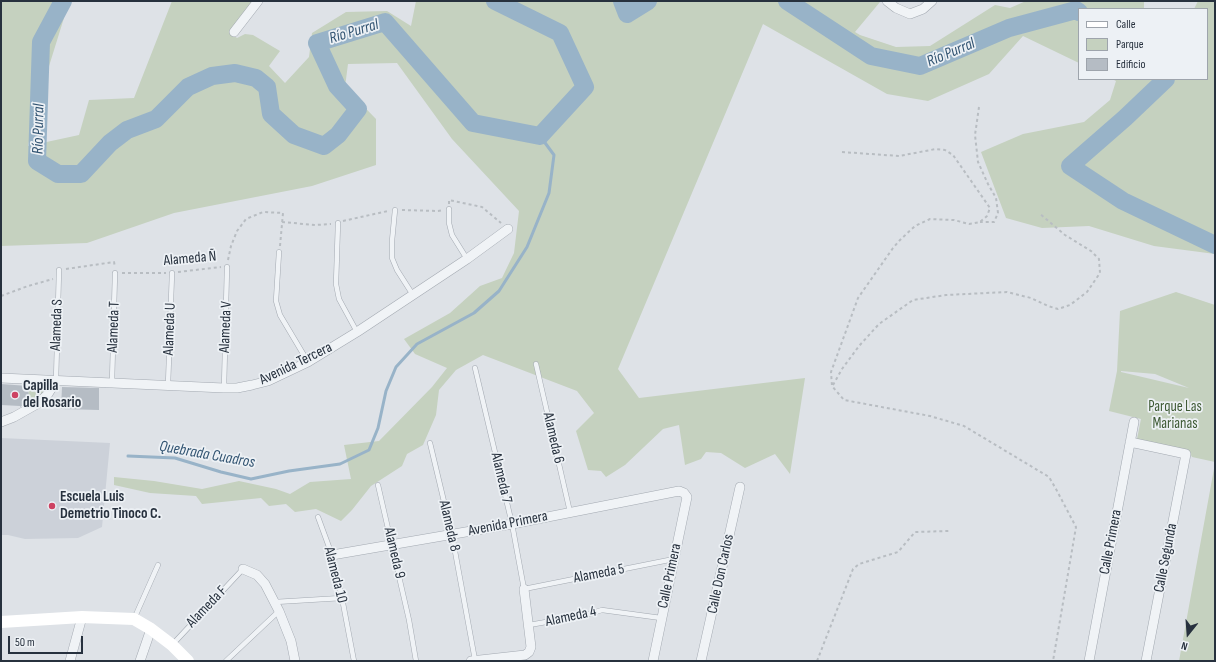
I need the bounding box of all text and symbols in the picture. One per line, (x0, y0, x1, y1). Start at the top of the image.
legend (1078, 8, 1208, 80)
water label: Río Purral (327, 15, 381, 49)
text: Calle (1116, 17, 1136, 32)
water label: Río Purral (924, 34, 978, 72)
text: Parque (1116, 37, 1144, 52)
text: Edificio (1116, 57, 1145, 72)
water label: Río Purral (29, 104, 49, 154)
street label: Alameda Ñ (163, 248, 217, 270)
street label: Alameda S (47, 299, 67, 351)
street label: Alameda T (104, 301, 124, 353)
street label: Alameda V (216, 301, 236, 353)
street label: Alameda U (160, 302, 180, 356)
street label: Avenida Tercera (257, 339, 335, 389)
place label: Capilla del Rosario (23, 377, 81, 412)
marker: Capilla del Rosario (10, 390, 20, 400)
park label: Parque Las Marianas (1148, 398, 1202, 433)
street label: Alameda 6 (538, 411, 568, 465)
water label: Quebrada Cuadros (158, 437, 256, 473)
street label: Alameda 7 (486, 451, 516, 505)
place label: Escuela Luis Demetrio Tinoco C. (60, 488, 161, 523)
street label: Alameda 8 (434, 499, 464, 553)
marker: Escuela Luis Demetrio Tinoco C. (47, 501, 57, 511)
street label: Avenida Primera (467, 507, 549, 541)
street label: Calle Primera (1096, 508, 1126, 576)
street label: Calle Segunda (1150, 522, 1182, 594)
street label: Alameda 9 (379, 526, 409, 580)
street label: Calle Don Carlos (704, 533, 738, 615)
street label: Calle Primera (654, 542, 686, 610)
street label: Alameda 10 (319, 545, 351, 605)
street label: Alameda 5 (572, 560, 626, 588)
street label: Alameda F (183, 582, 231, 632)
street label: Alameda 4 (544, 603, 598, 631)
north arrow (1168, 614, 1208, 654)
scale bar (10, 628, 85, 654)
text: 50 m (15, 635, 35, 650)
text: N (1180, 639, 1189, 653)

